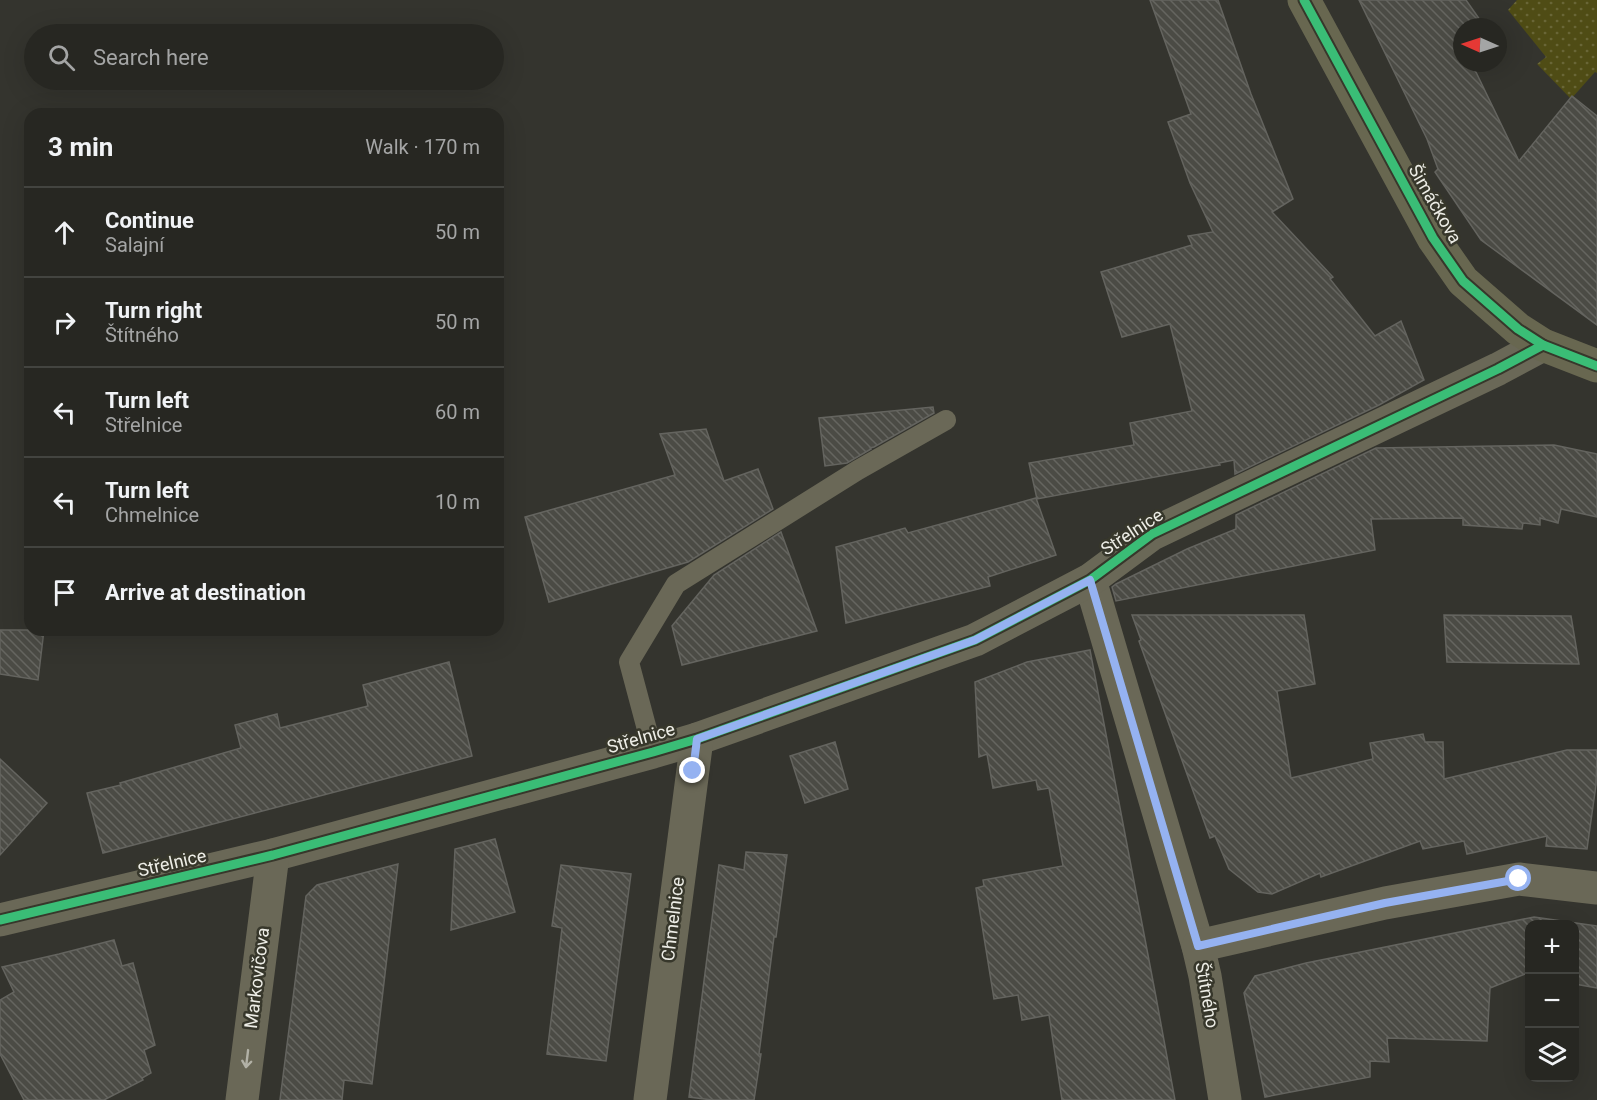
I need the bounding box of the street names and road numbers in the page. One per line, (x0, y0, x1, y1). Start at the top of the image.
street label: Šimáčkova (1404, 161, 1466, 247)
street label: Střelnice (1097, 504, 1167, 559)
street label: Střelnice (604, 718, 677, 757)
street label: Střelnice (136, 844, 208, 881)
street label: Chmelnice (657, 876, 688, 962)
street label: Markovičova (240, 926, 273, 1030)
street label: Štítného (1191, 960, 1224, 1030)

